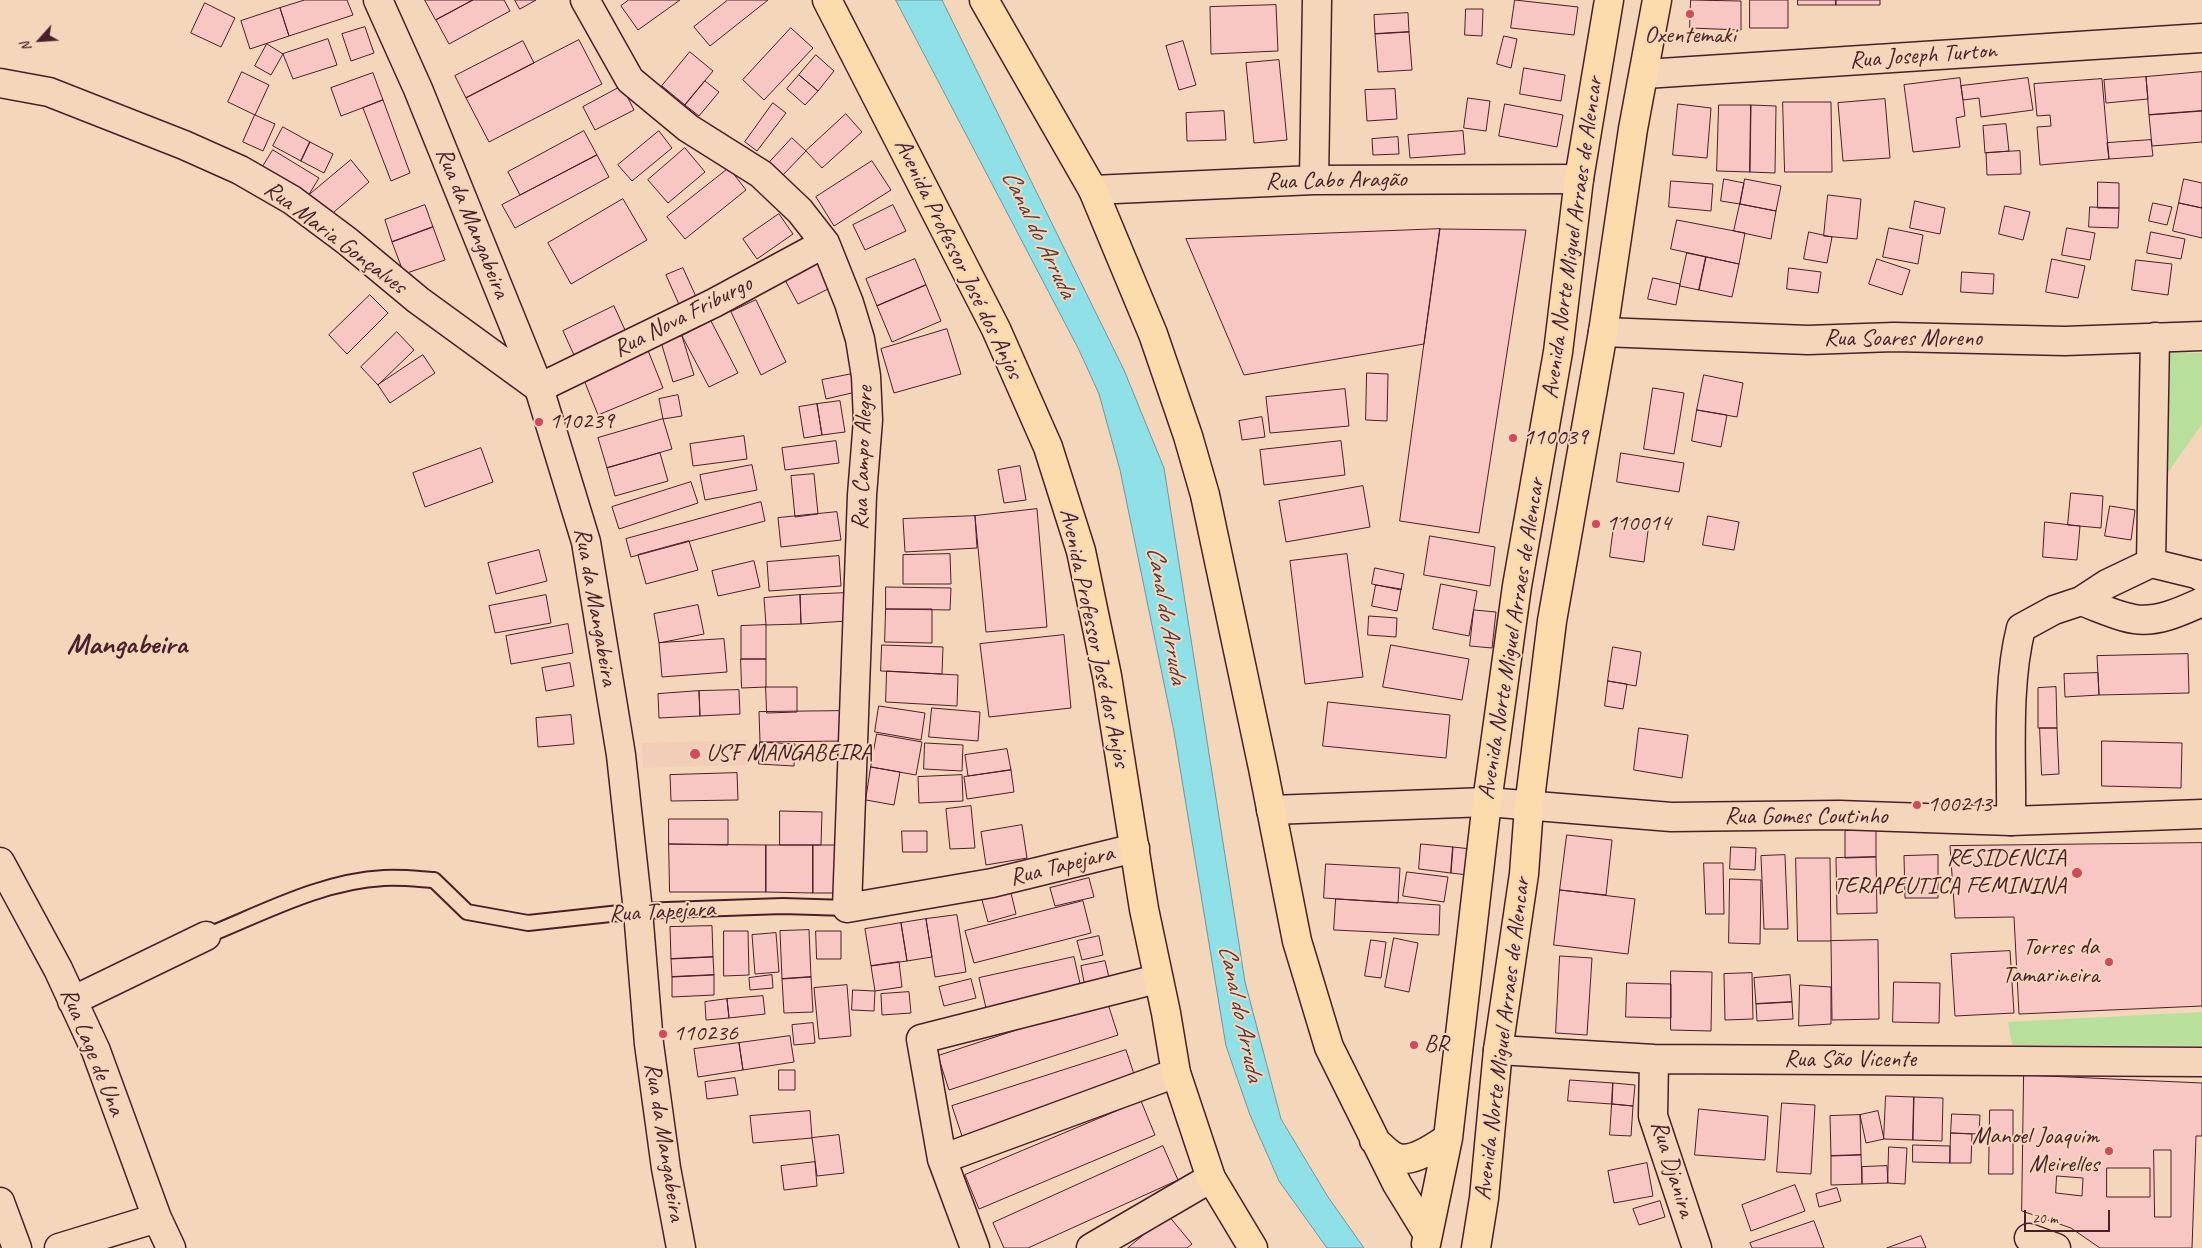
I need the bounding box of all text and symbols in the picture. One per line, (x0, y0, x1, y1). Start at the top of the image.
marker: Oxentemaki (1684, 8, 1696, 20)
north arrow (15, 15, 65, 65)
place label: Oxentemaki (1644, 22, 1736, 50)
street label: Rua Joseph Turton (1848, 36, 1998, 76)
text: N (17, 39, 36, 54)
street label: Avenida Norte Miguel Arraes de Alencar (1536, 75, 1610, 401)
street label: Avenida Professor José dos Anjos (887, 134, 1029, 384)
street label: Rua da Mangabeira (429, 143, 515, 303)
water label: Canal do Arruda (994, 165, 1082, 303)
street label: Rua Cabo Aragão (1265, 165, 1407, 197)
street label: Rua Maria Gonçalves (258, 175, 412, 301)
street label: Rua Nova Friburgo (609, 270, 757, 364)
street label: Rua Soares Moreno (1824, 325, 1982, 353)
street label: Rua Campo Alegre (846, 386, 880, 530)
place label: 110239 (549, 408, 614, 436)
marker: 110239 (533, 416, 545, 428)
place label: 110039 (1523, 424, 1588, 452)
marker: 110039 (1507, 432, 1519, 444)
street label: Avenida Norte Miguel Arraes de Alencar (1472, 477, 1552, 801)
street label: Avenida Professor José dos Anjos (1052, 506, 1136, 770)
place label: 110014 (1606, 510, 1671, 538)
marker: 110014 (1590, 518, 1602, 530)
street label: Rua da Mangabeira (567, 526, 623, 688)
water label: Canal do Arruda (1139, 544, 1193, 686)
district label: Mangabeira (67, 628, 187, 662)
place label: USF MANGABEIRA (706, 740, 872, 768)
marker: USF MANGABEIRA (688, 747, 702, 761)
place label: 100213 (1927, 791, 1992, 819)
marker: 100213 (1911, 799, 1923, 811)
street label: Rua Gomes Coutinho (1724, 803, 1888, 831)
street label: Rua Tapejara (1007, 839, 1117, 893)
place label: RESIDENCIA TERAPEUTICA FEMININA (1834, 845, 2066, 901)
marker: RESIDENCIA TERAPEUTICA FEMININA (2070, 866, 2084, 880)
street label: Avenida Norte Miguel Arraes de Alencar (1469, 876, 1537, 1202)
street label: Rua Tapejara (608, 895, 716, 929)
place label: Torres da Tamarineira (2002, 934, 2099, 990)
water label: Canal do Arruda (1211, 942, 1269, 1084)
marker: Torres da Tamarineira (2103, 956, 2115, 968)
street label: Rua Lage de Una (53, 984, 131, 1120)
place label: 110236 (673, 1020, 738, 1048)
marker: 110236 (657, 1028, 669, 1040)
place label: BR (1424, 1031, 1448, 1059)
marker: BR (1408, 1039, 1420, 1051)
street label: Rua São Vicente (1784, 1046, 1916, 1074)
street label: Rua da Mangabeira (637, 1061, 691, 1223)
street label: Rua Djanira (1644, 1117, 1700, 1221)
place label: Manoel Joaquim Meirelles (1972, 1123, 2099, 1179)
marker: Manoel Joaquim Meirelles (2103, 1145, 2115, 1157)
scale bar (2027, 1200, 2113, 1232)
text: 20 m (2032, 1209, 2058, 1228)

